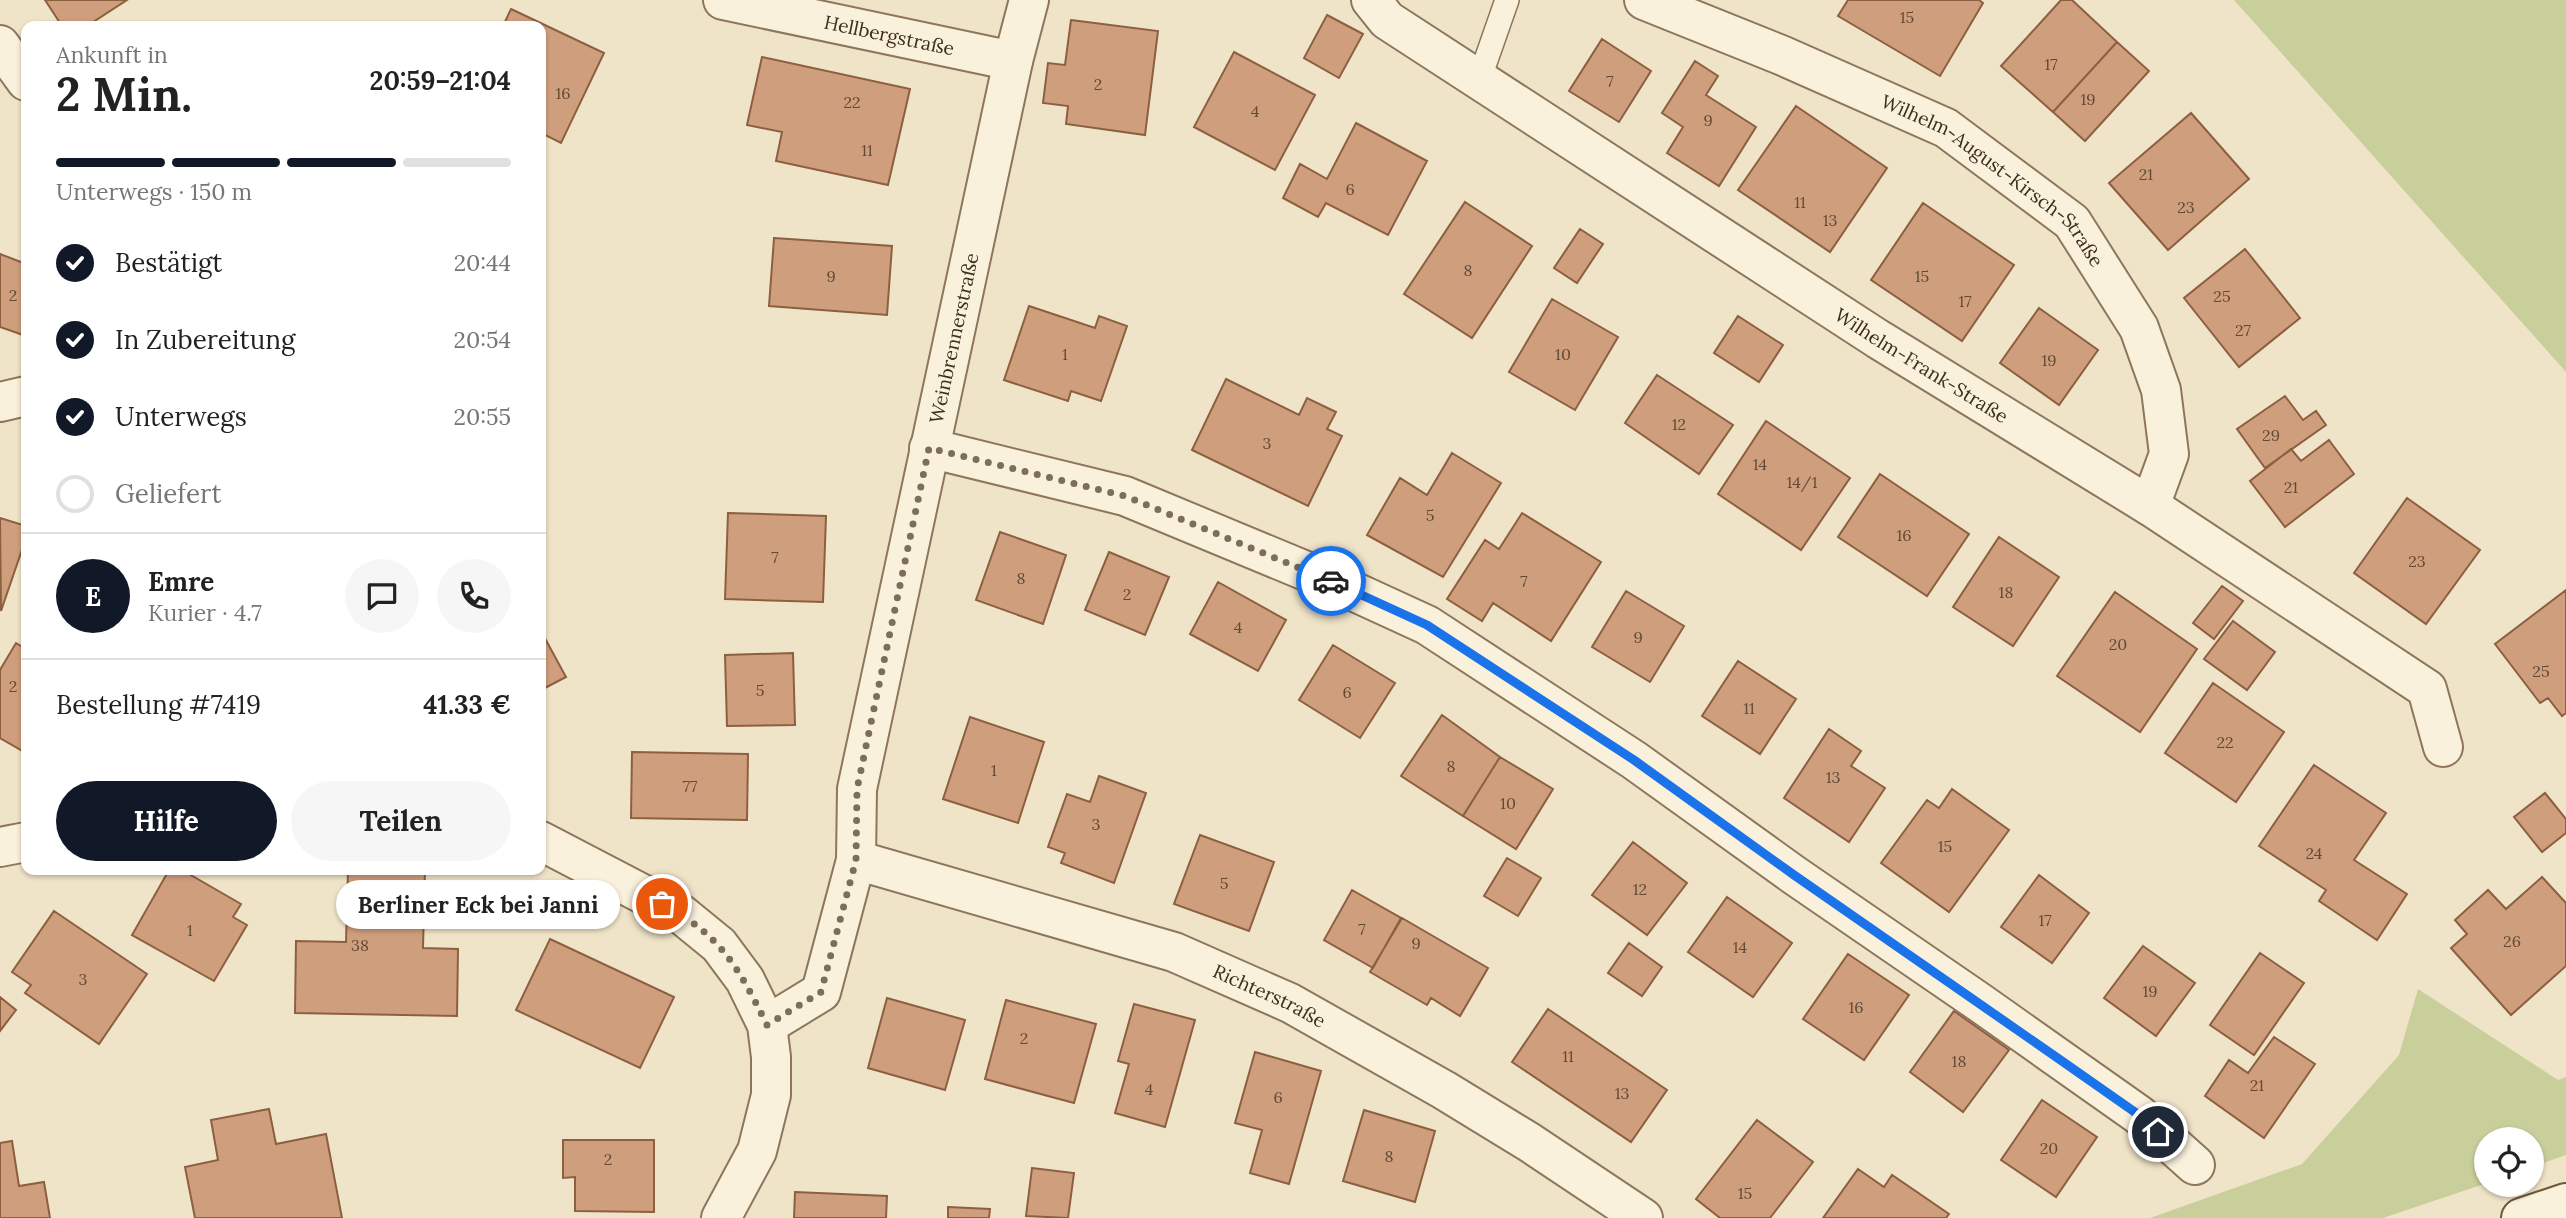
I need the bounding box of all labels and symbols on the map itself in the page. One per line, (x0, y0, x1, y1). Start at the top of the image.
house number: 15 (1900, 7, 1914, 27)
street label: Hellbergstraße (822, 10, 957, 60)
house number: 17 (2044, 54, 2058, 74)
house number: 7 (1606, 71, 1614, 91)
house number: 2 (1094, 74, 1102, 94)
house number: 16 (555, 83, 571, 103)
street label: Wilhelm-August-Kirsch-Straße (1877, 89, 2109, 271)
house number: 19 (2080, 89, 2096, 109)
house number: 22 (843, 92, 861, 112)
house number: 4 (1251, 101, 1260, 121)
house number: 9 (1703, 110, 1713, 130)
house number: 11 (861, 140, 873, 160)
house number: 21 (2139, 164, 2153, 184)
house number: 6 (1345, 179, 1355, 199)
house number: 11 (1794, 192, 1806, 212)
house number: 23 (2177, 197, 2195, 217)
house number: 13 (1823, 210, 1837, 230)
street label: Weinbrennerstraße (924, 251, 984, 426)
house number: 8 (1464, 260, 1473, 280)
house number: 9 (826, 266, 836, 286)
house number: 15 (1915, 266, 1929, 286)
house number: 2 (9, 285, 17, 305)
house number: 25 (2213, 286, 2231, 306)
house number: 17 (1958, 291, 1972, 311)
street label: Wilhelm-Frank-Straße (1830, 302, 2013, 428)
house number: 27 (2235, 320, 2252, 340)
house number: 1 (1062, 344, 1068, 364)
house number: 10 (1555, 344, 1571, 364)
house number: 19 (2041, 350, 2057, 370)
house number: 12 (1672, 414, 1686, 434)
house number: 29 (2262, 425, 2280, 445)
house number: 3 (1263, 433, 1272, 453)
house number: 14 (1753, 454, 1768, 474)
house number: 14/1 (1787, 472, 1818, 493)
house number: 21 (2284, 477, 2298, 497)
house number: 5 (1426, 505, 1434, 525)
house number: 16 (1896, 525, 1912, 545)
courier (1296, 546, 1366, 616)
house number: 7 (771, 547, 779, 567)
house number: 23 (2408, 551, 2426, 571)
house number: 8 (1017, 568, 1026, 588)
house number: 7 (1520, 571, 1528, 591)
house number: 18 (1999, 582, 2013, 602)
house number: 2 (1123, 584, 1131, 604)
house number: 4 (1234, 617, 1243, 637)
house number: 9 (1633, 627, 1643, 647)
house number: 20 (2109, 634, 2127, 654)
house number: 25 (2532, 661, 2550, 681)
house number: 2 (9, 676, 17, 696)
house number: 5 (756, 680, 764, 700)
house number: 6 (1342, 682, 1352, 702)
house number: 11 (1743, 698, 1755, 718)
house number: 22 (2216, 732, 2234, 752)
house number: 8 (1447, 756, 1456, 776)
house number: 1 (991, 760, 997, 780)
house number: 13 (1826, 767, 1840, 787)
house number: 77 (683, 776, 698, 796)
house number: 10 (1500, 793, 1516, 813)
house number: 3 (1092, 814, 1101, 834)
house number: 15 (1938, 836, 1952, 856)
house number: 24 (2306, 843, 2323, 863)
house number: 5 (1220, 873, 1228, 893)
pin (632, 874, 692, 934)
house number: 12 (1633, 879, 1647, 899)
callout: Berliner Eck bei Janni (336, 880, 620, 928)
house number: 17 (2038, 910, 2052, 930)
house number: 7 (1358, 919, 1366, 939)
house number: 1 (187, 920, 193, 940)
house number: 26 (2503, 931, 2521, 951)
house number: 9 (1411, 933, 1421, 953)
house number: 38 (351, 935, 369, 955)
house number: 14 (1733, 937, 1748, 957)
street label: Richterstraße (1209, 959, 1330, 1033)
house number: 3 (79, 969, 88, 989)
house number: 19 (2142, 981, 2158, 1001)
house number: 16 (1848, 997, 1864, 1017)
house number: 2 (1020, 1028, 1028, 1048)
house number: 11 (1562, 1046, 1574, 1066)
house number: 18 (1952, 1051, 1966, 1071)
house number: 21 (2250, 1075, 2264, 1095)
house number: 4 (1145, 1079, 1154, 1099)
house number: 13 (1615, 1083, 1629, 1103)
house number: 6 (1273, 1087, 1283, 1107)
pin (2128, 1102, 2188, 1162)
house number: 20 (2040, 1138, 2058, 1158)
house number: 8 (1385, 1146, 1394, 1166)
house number: 2 (604, 1149, 612, 1169)
house number: 15 (1738, 1183, 1752, 1203)

